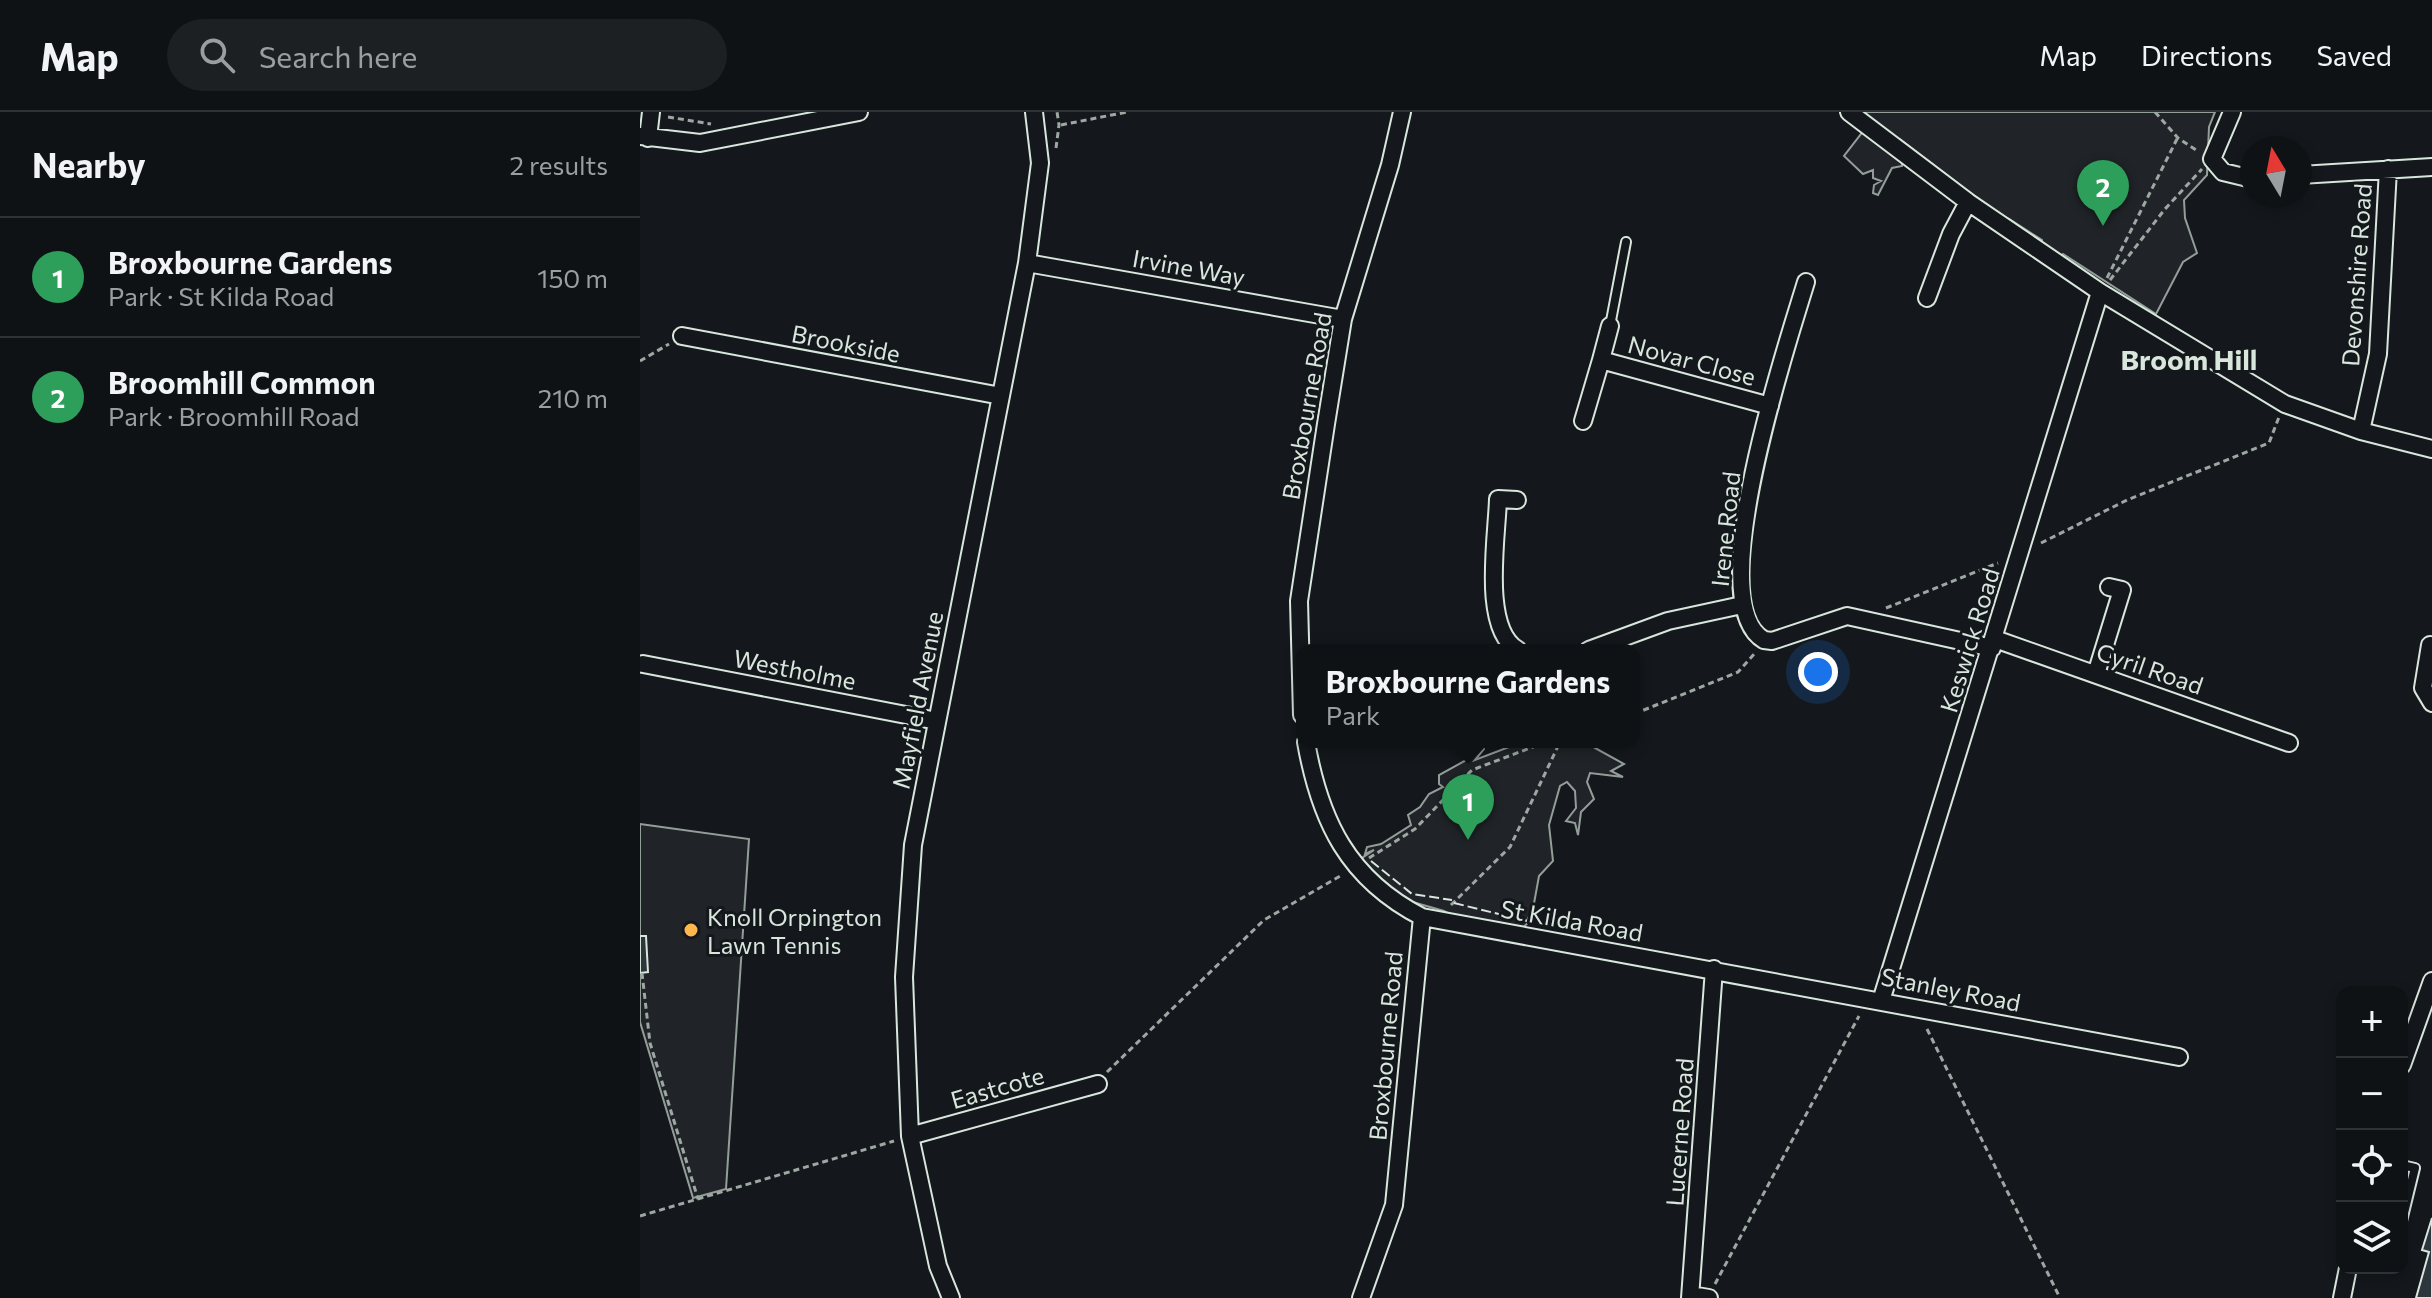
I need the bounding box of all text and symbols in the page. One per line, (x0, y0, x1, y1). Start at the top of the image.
search box (167, 19, 727, 91)
text: Map (40, 32, 119, 79)
icon: search (195, 33, 239, 77)
text: Search here (259, 37, 417, 74)
text: Map (2039, 38, 2097, 72)
text: Directions (2141, 38, 2272, 72)
text: Saved (2316, 38, 2392, 72)
north arrow (2240, 136, 2312, 208)
text: Nearby (32, 143, 146, 185)
text: 2 results (510, 149, 608, 180)
pin: 2 (2077, 160, 2129, 226)
street label: Devonshire Road (2335, 183, 2377, 367)
text: Broxbourne Gardens (108, 243, 392, 280)
street label: Irvine Way (1130, 243, 1248, 291)
text: 1 (52, 262, 64, 293)
text: 150 m (537, 262, 608, 293)
text: Park · St Kilda Road (108, 280, 334, 311)
street label: Broxbourne Road (1275, 310, 1337, 502)
street label: Brookside (789, 318, 903, 368)
street label: Novar Close (1625, 329, 1759, 391)
district label: Broom Hill (2121, 342, 2258, 376)
text: Broomhill Common (108, 363, 376, 400)
text: 2 (51, 382, 65, 413)
text: 210 m (538, 382, 608, 413)
text: Park · Broomhill Road (108, 400, 359, 431)
street label: Irene Road (1705, 470, 1745, 588)
street label: Keswick Road (1933, 564, 2005, 716)
street label: Mayfield Avenue (886, 609, 948, 791)
street label: Cyril Road (2093, 636, 2207, 700)
street label: Westholme (731, 643, 859, 695)
popup (1296, 644, 1640, 748)
your location (1798, 652, 1838, 692)
text: Broxbourne Gardens (1326, 662, 1610, 699)
text: Park (1326, 699, 1380, 730)
pin: 1 (1442, 774, 1494, 840)
street label: St Kilda Road (1499, 893, 1645, 947)
place label: Knoll Orpington Lawn Tennis (707, 902, 882, 959)
marker: Knoll Orpington Lawn Tennis (682, 921, 700, 939)
street label: Broxbourne Road (1362, 950, 1408, 1142)
street label: Stanley Road (1879, 961, 2023, 1017)
map controls (2336, 986, 2408, 1274)
button: + (2336, 986, 2408, 1058)
street label: Lucerne Road (1659, 1057, 1699, 1207)
button: − (2336, 1058, 2408, 1130)
street label: Eastcote (947, 1060, 1047, 1114)
button: locate (2336, 1130, 2408, 1202)
button: layers (2336, 1202, 2408, 1274)

